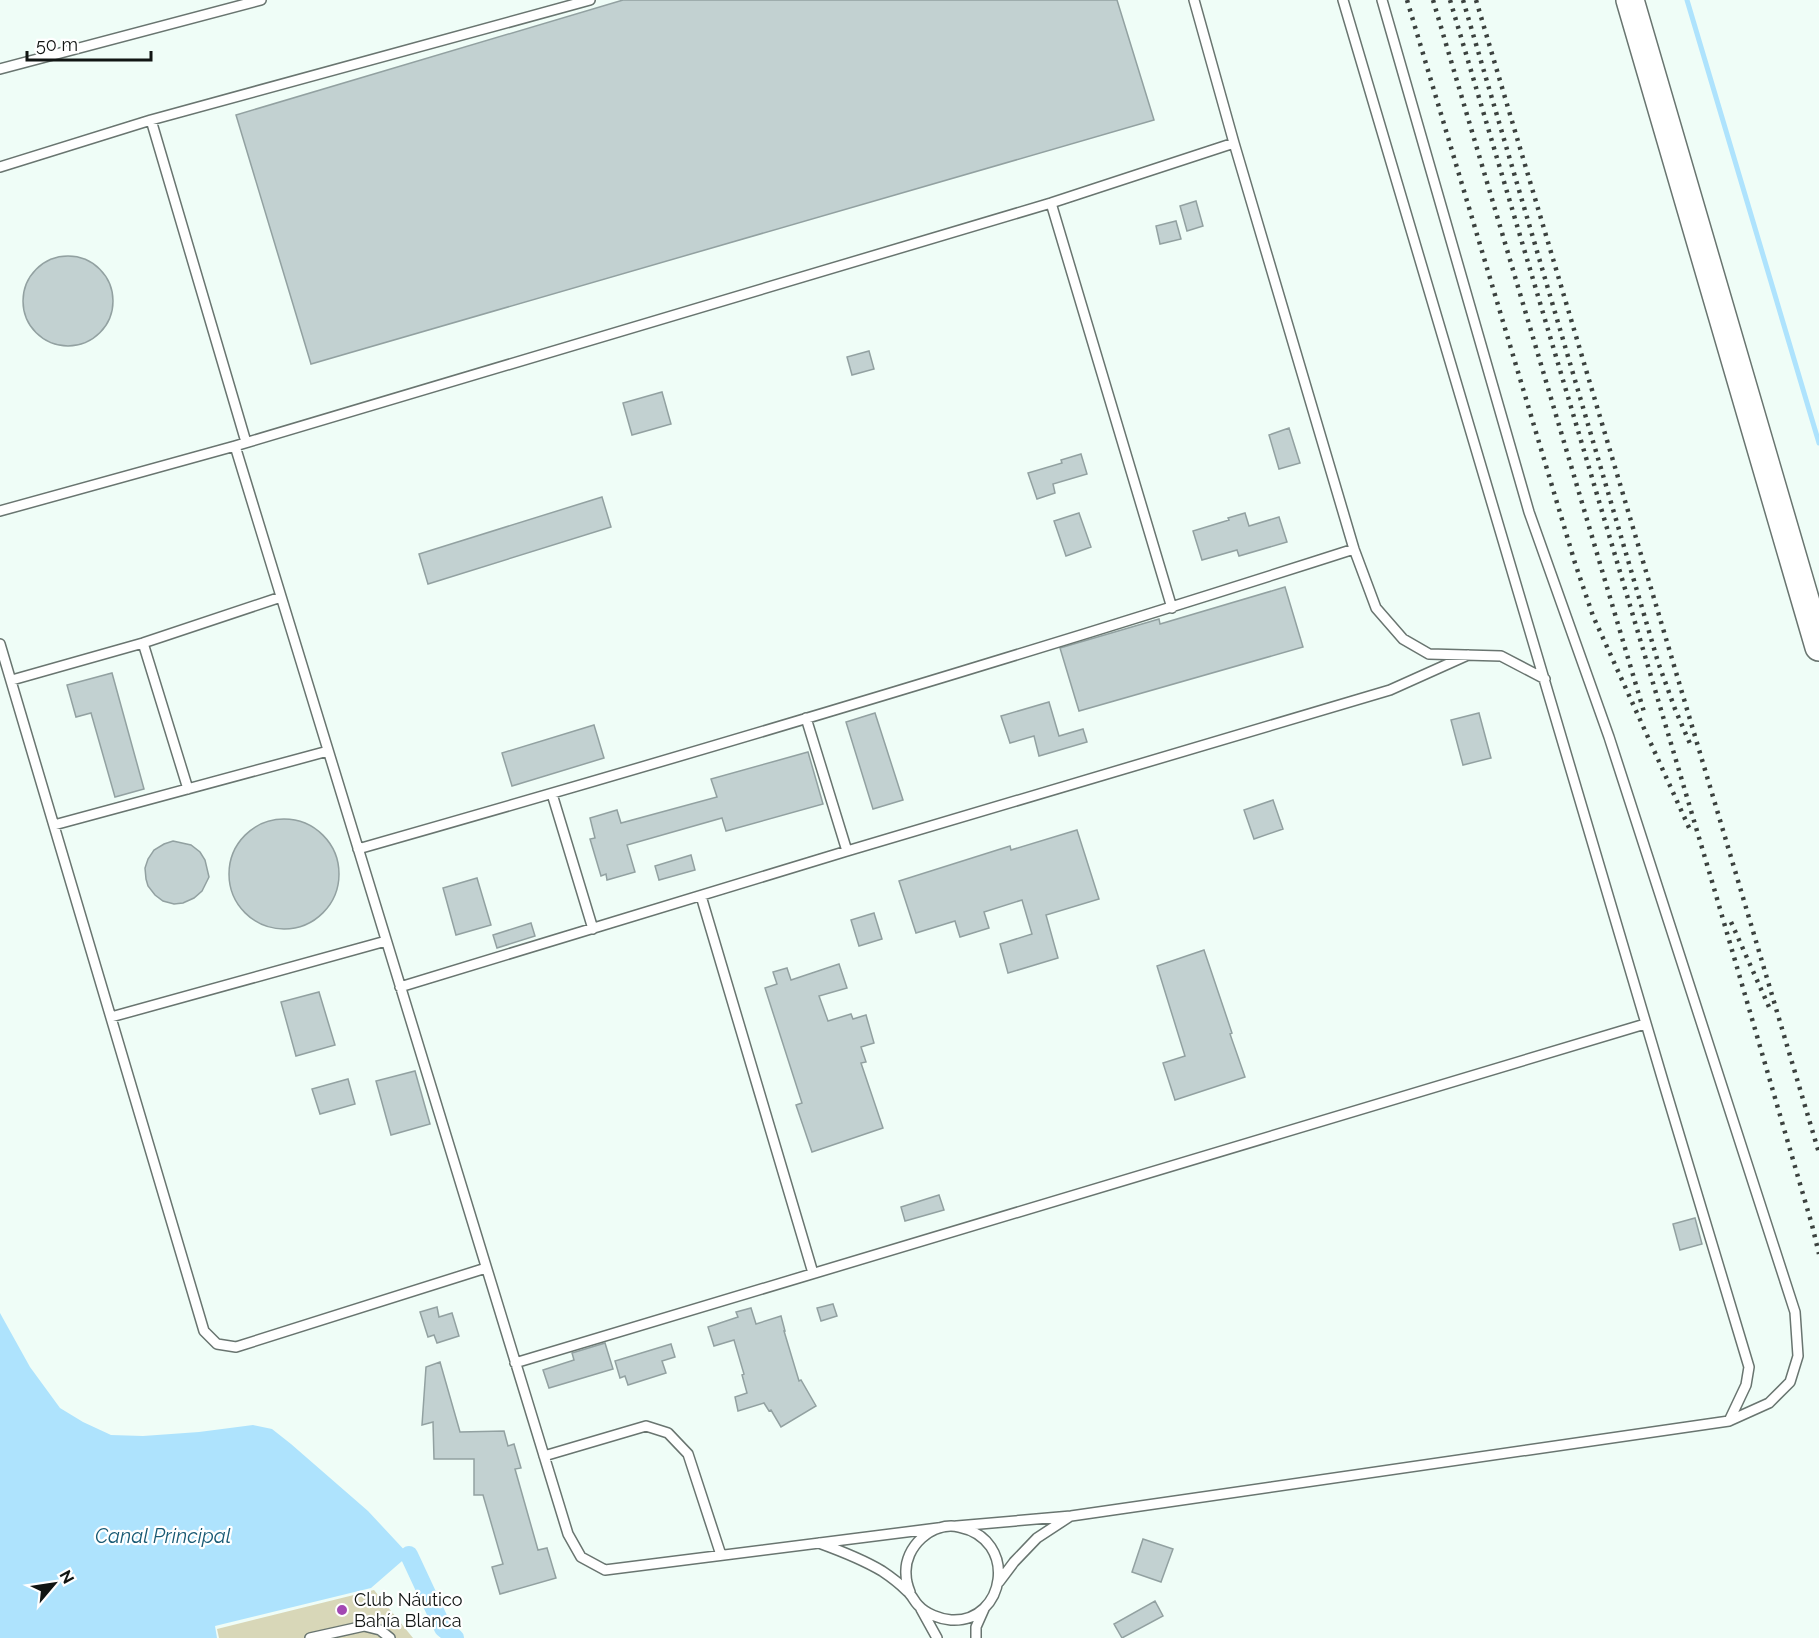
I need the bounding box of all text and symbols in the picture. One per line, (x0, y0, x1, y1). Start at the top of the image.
scale bar (27, 24, 152, 62)
text: 50 m (36, 34, 78, 55)
water label: Canal Principal (95, 1524, 231, 1548)
north arrow (24, 1554, 84, 1614)
text: N (55, 1567, 78, 1587)
place label: Club Náutico Bahía Blanca (354, 1589, 463, 1631)
marker: Club Náutico Bahía Blanca (335, 1603, 349, 1617)

